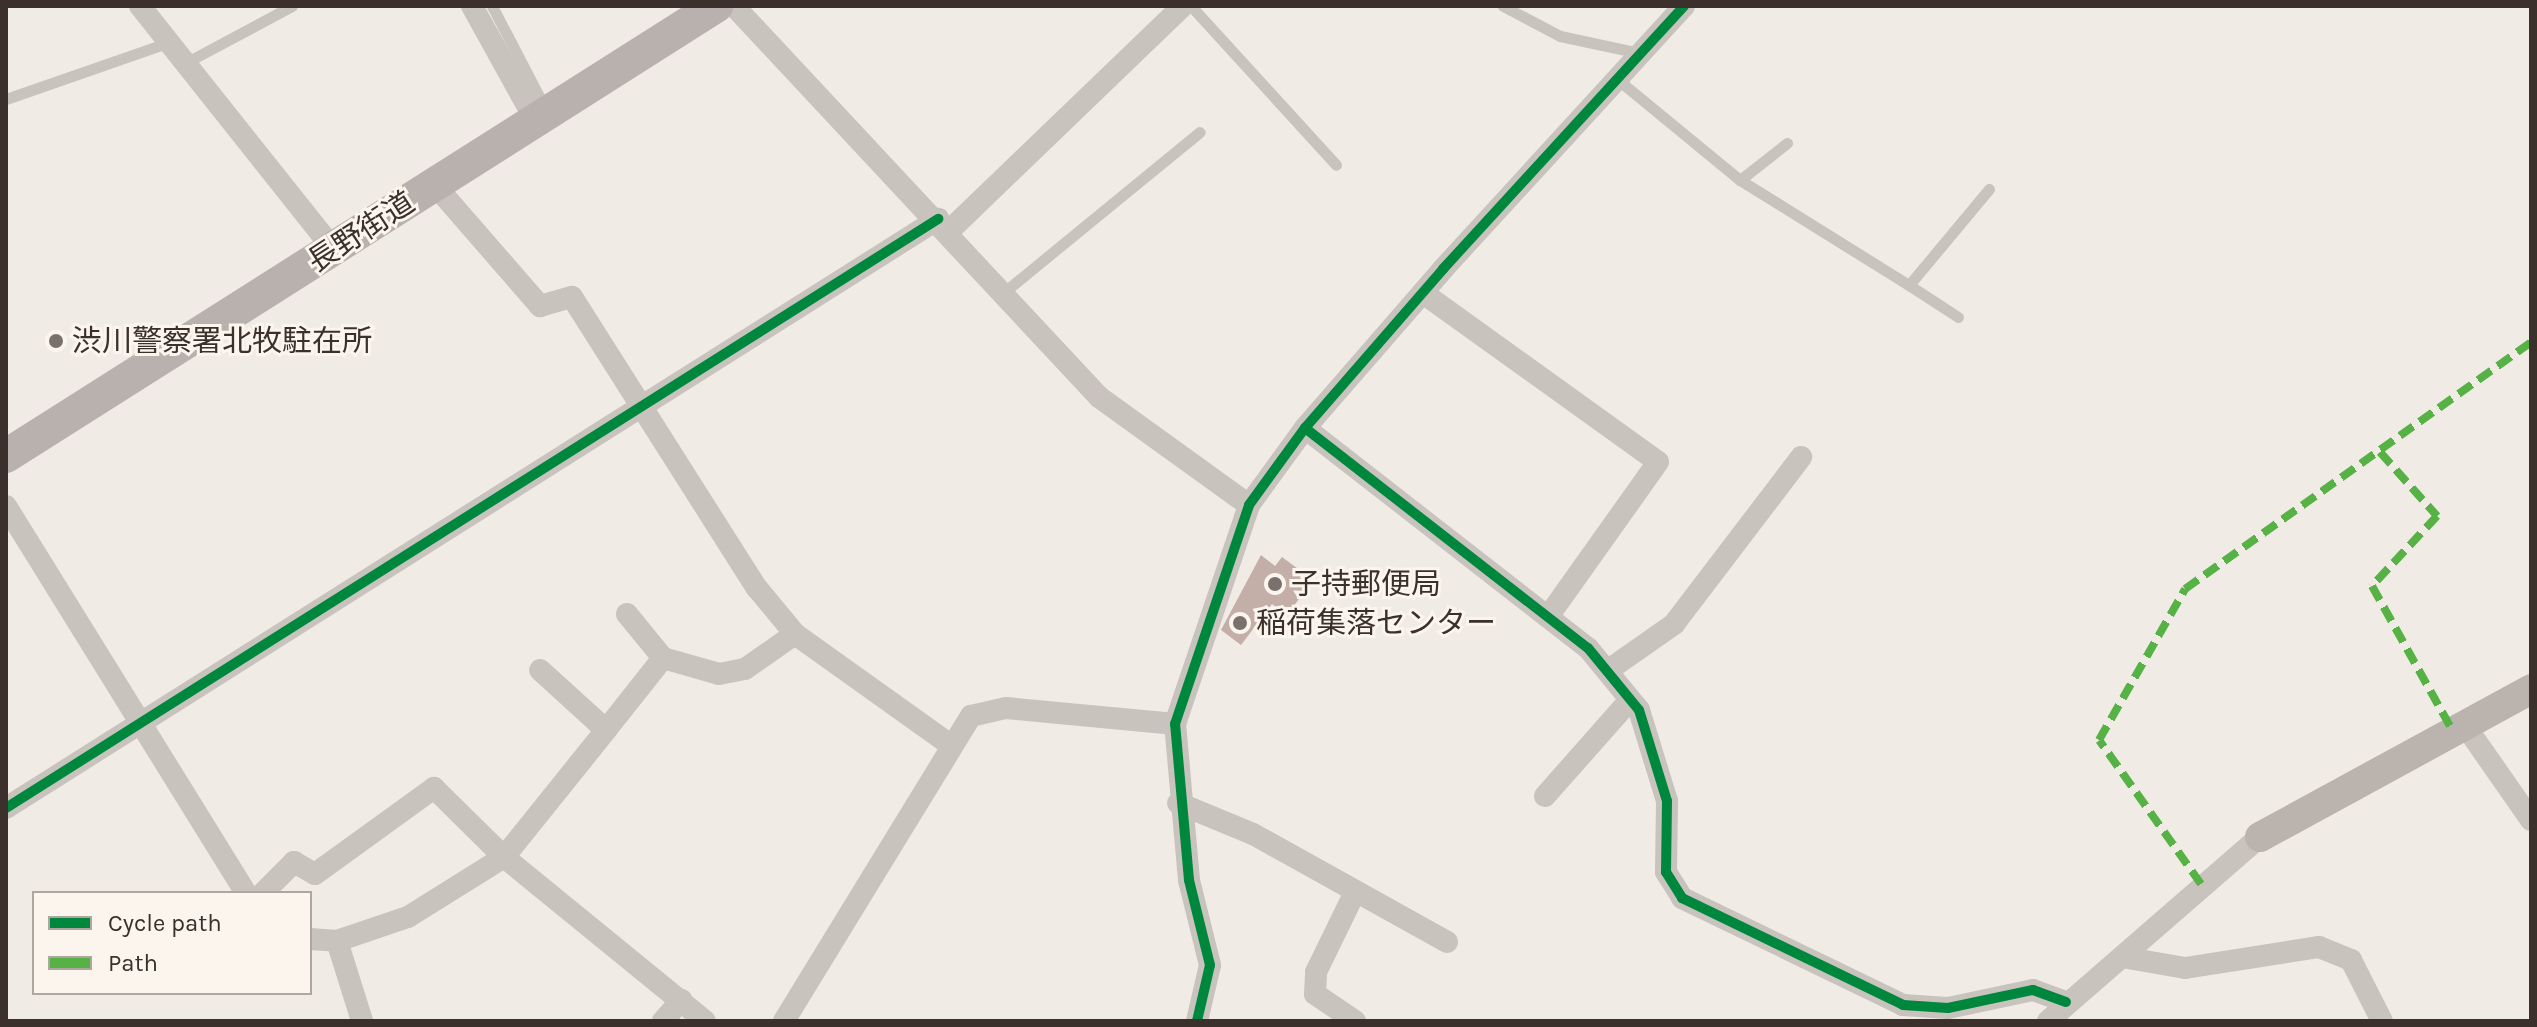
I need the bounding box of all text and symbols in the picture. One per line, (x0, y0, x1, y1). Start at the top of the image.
street label: 長野街道 (301, 184, 421, 280)
place label: 渋川警察署北牧駐在所 (72, 323, 372, 359)
marker: 渋川警察署北牧駐在所 (47, 332, 65, 350)
place label: 子持郵便局 (1291, 566, 1441, 602)
marker: 子持郵便局 (1266, 575, 1284, 593)
place label: 稲荷集落センター (1256, 605, 1496, 641)
marker: 稲荷集落センター (1231, 614, 1249, 632)
legend (32, 891, 312, 995)
text: Cycle path (108, 909, 222, 937)
text: Path (108, 949, 158, 977)

